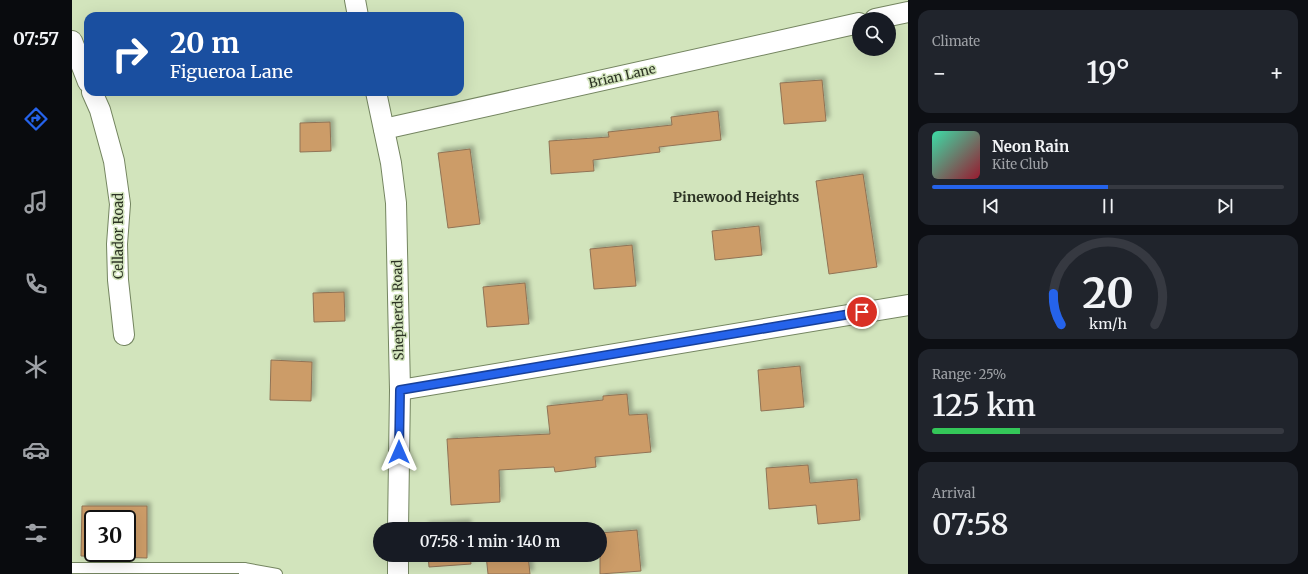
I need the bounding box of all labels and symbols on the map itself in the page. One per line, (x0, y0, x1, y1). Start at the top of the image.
street label: Brian Lane (587, 60, 657, 92)
district label: Pinewood Heights (673, 188, 799, 206)
street label: Cellador Road (110, 193, 127, 279)
street label: Shepherds Road (389, 259, 407, 360)
pin (845, 295, 879, 329)
position arrow (378, 431, 420, 473)
speed limit sign: 30 (84, 510, 136, 562)

